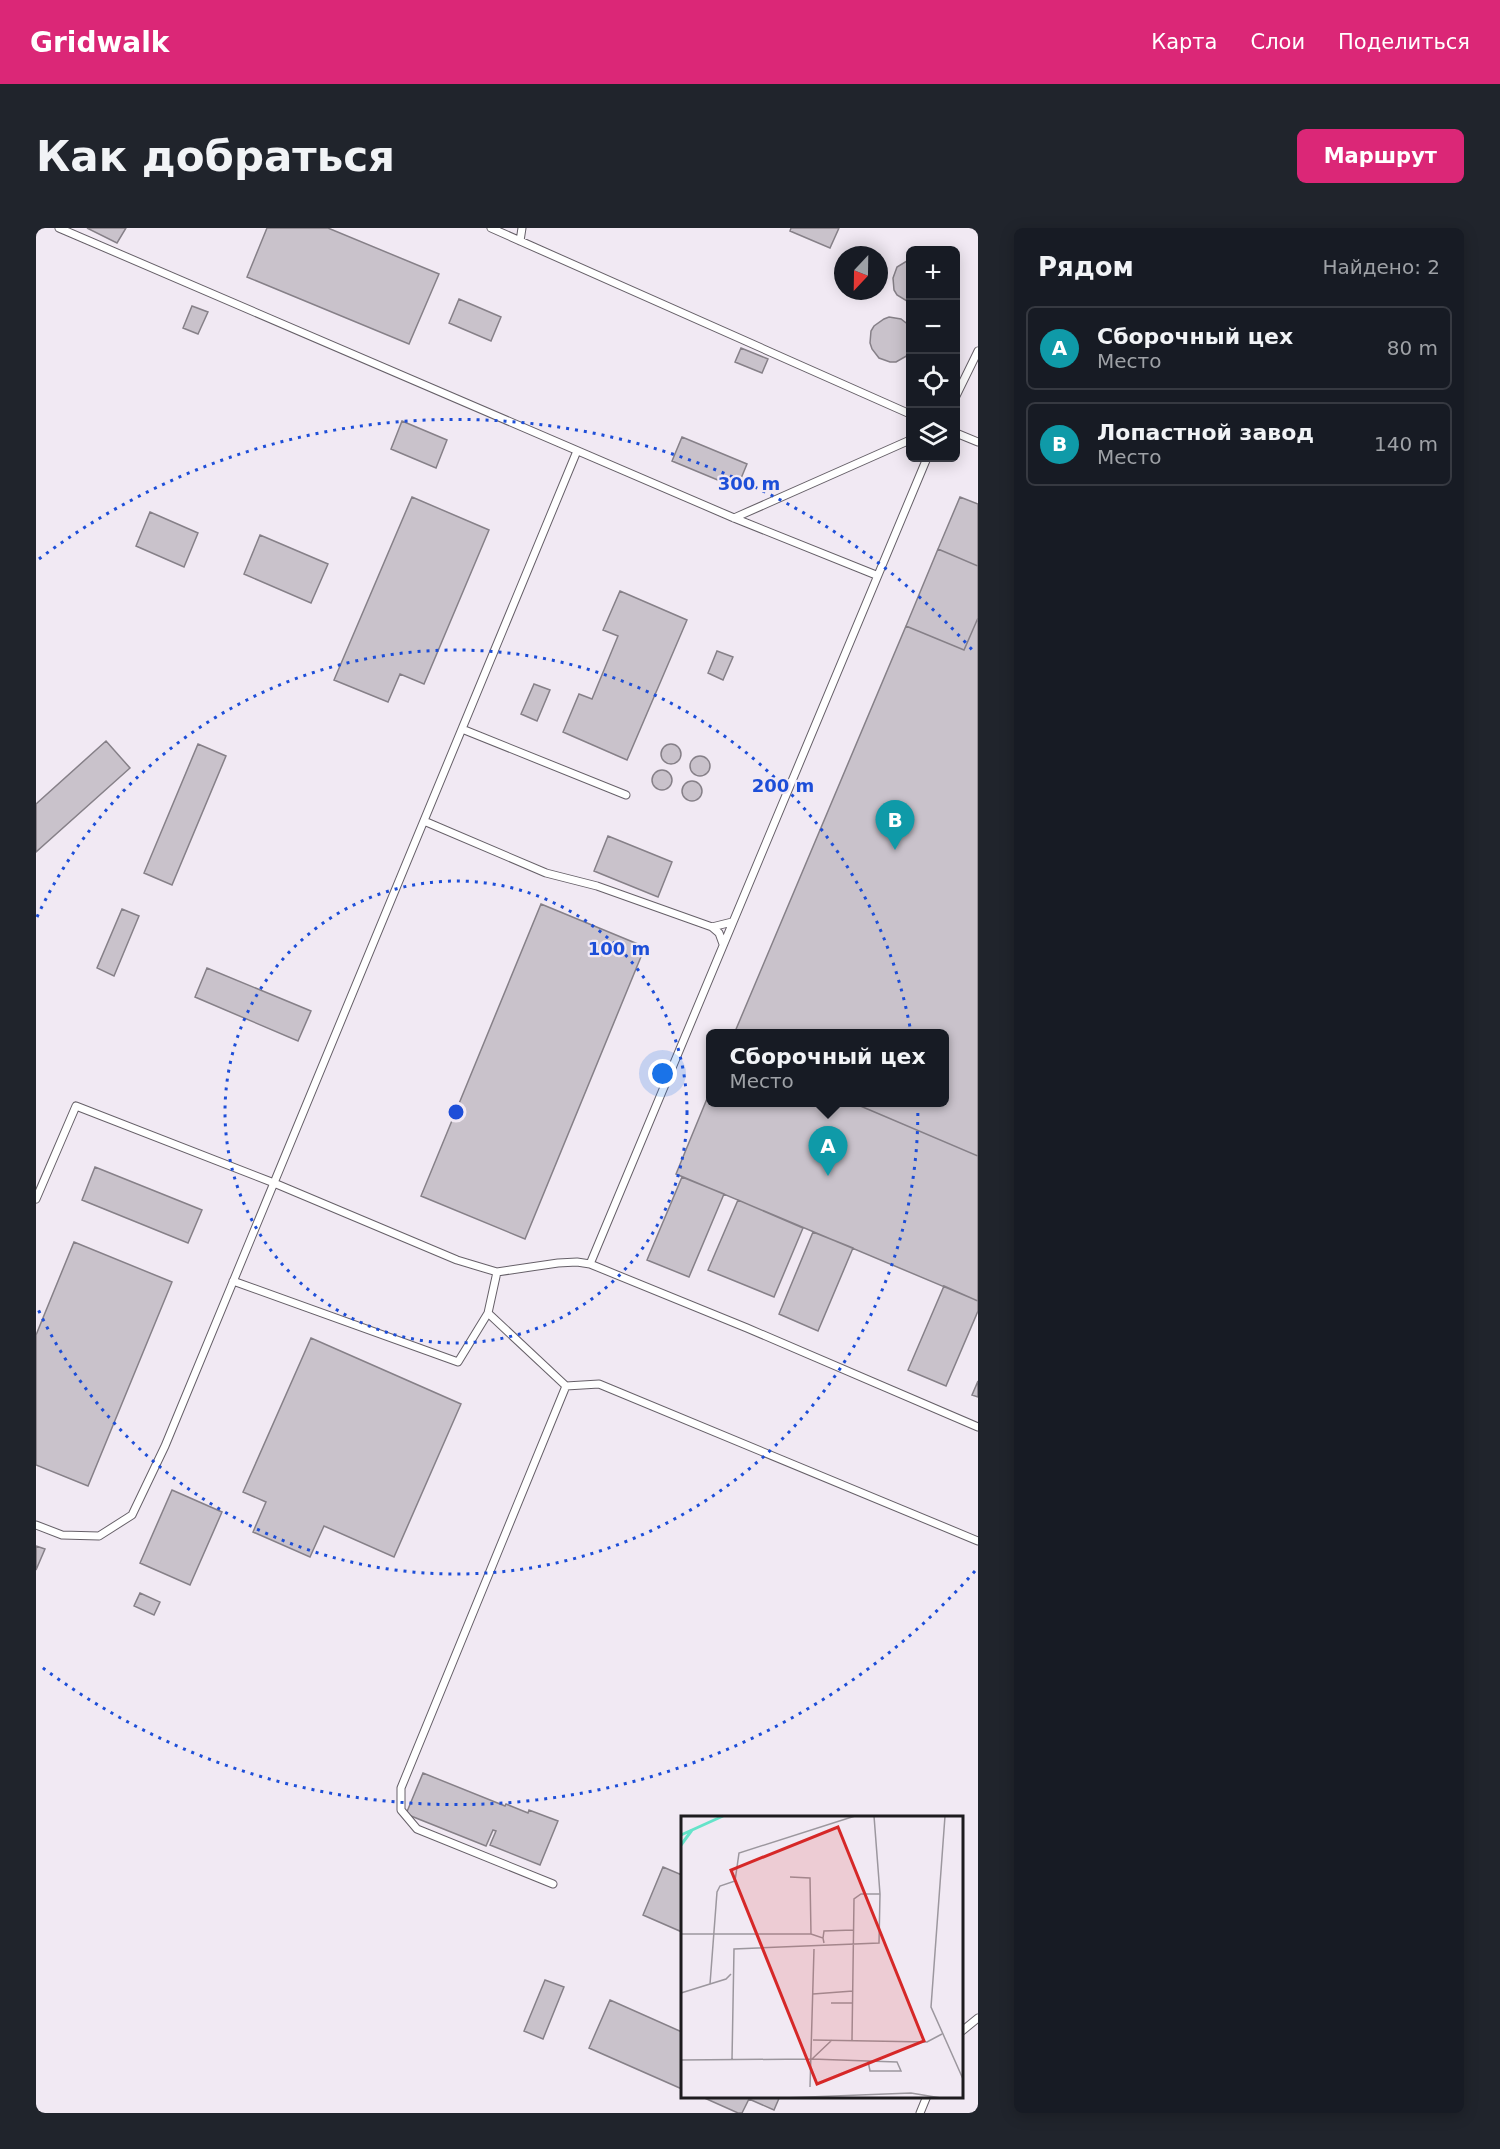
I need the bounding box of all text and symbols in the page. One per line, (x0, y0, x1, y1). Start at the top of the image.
text: Gridwalk (30, 26, 169, 59)
text: Карта (1151, 30, 1217, 54)
text: Слои (1250, 30, 1305, 54)
text: Поделиться (1338, 30, 1470, 54)
button: Маршрут (1297, 129, 1464, 183)
text: Как добраться (36, 132, 395, 181)
north arrow (834, 246, 888, 300)
map controls (906, 246, 960, 462)
button: + (906, 246, 960, 300)
text: Рядом (1038, 252, 1134, 282)
text: Найдено: 2 (1322, 255, 1440, 279)
button: − (906, 300, 960, 354)
text: Сборочный цех (1097, 324, 1293, 349)
text: A (1052, 336, 1067, 360)
text: 80 m (1387, 336, 1438, 360)
text: Место (1097, 349, 1161, 373)
button: locate (906, 354, 960, 408)
button: layers (906, 408, 960, 462)
text: Лопастной завод (1097, 420, 1314, 445)
text: B (1052, 432, 1067, 456)
text: 140 m (1374, 432, 1438, 456)
text: Место (1097, 445, 1161, 469)
text: 300 m (718, 473, 780, 494)
text: 200 m (752, 775, 814, 796)
pin: B (876, 800, 914, 850)
text: 100 m (588, 938, 650, 959)
popup (706, 1029, 949, 1107)
text: Сборочный цех (729, 1044, 926, 1069)
your location (648, 1059, 677, 1088)
text: Место (729, 1069, 794, 1093)
centre of rings (446, 1102, 466, 1122)
pin: A (808, 1126, 848, 1176)
inset map (681, 1816, 963, 2098)

